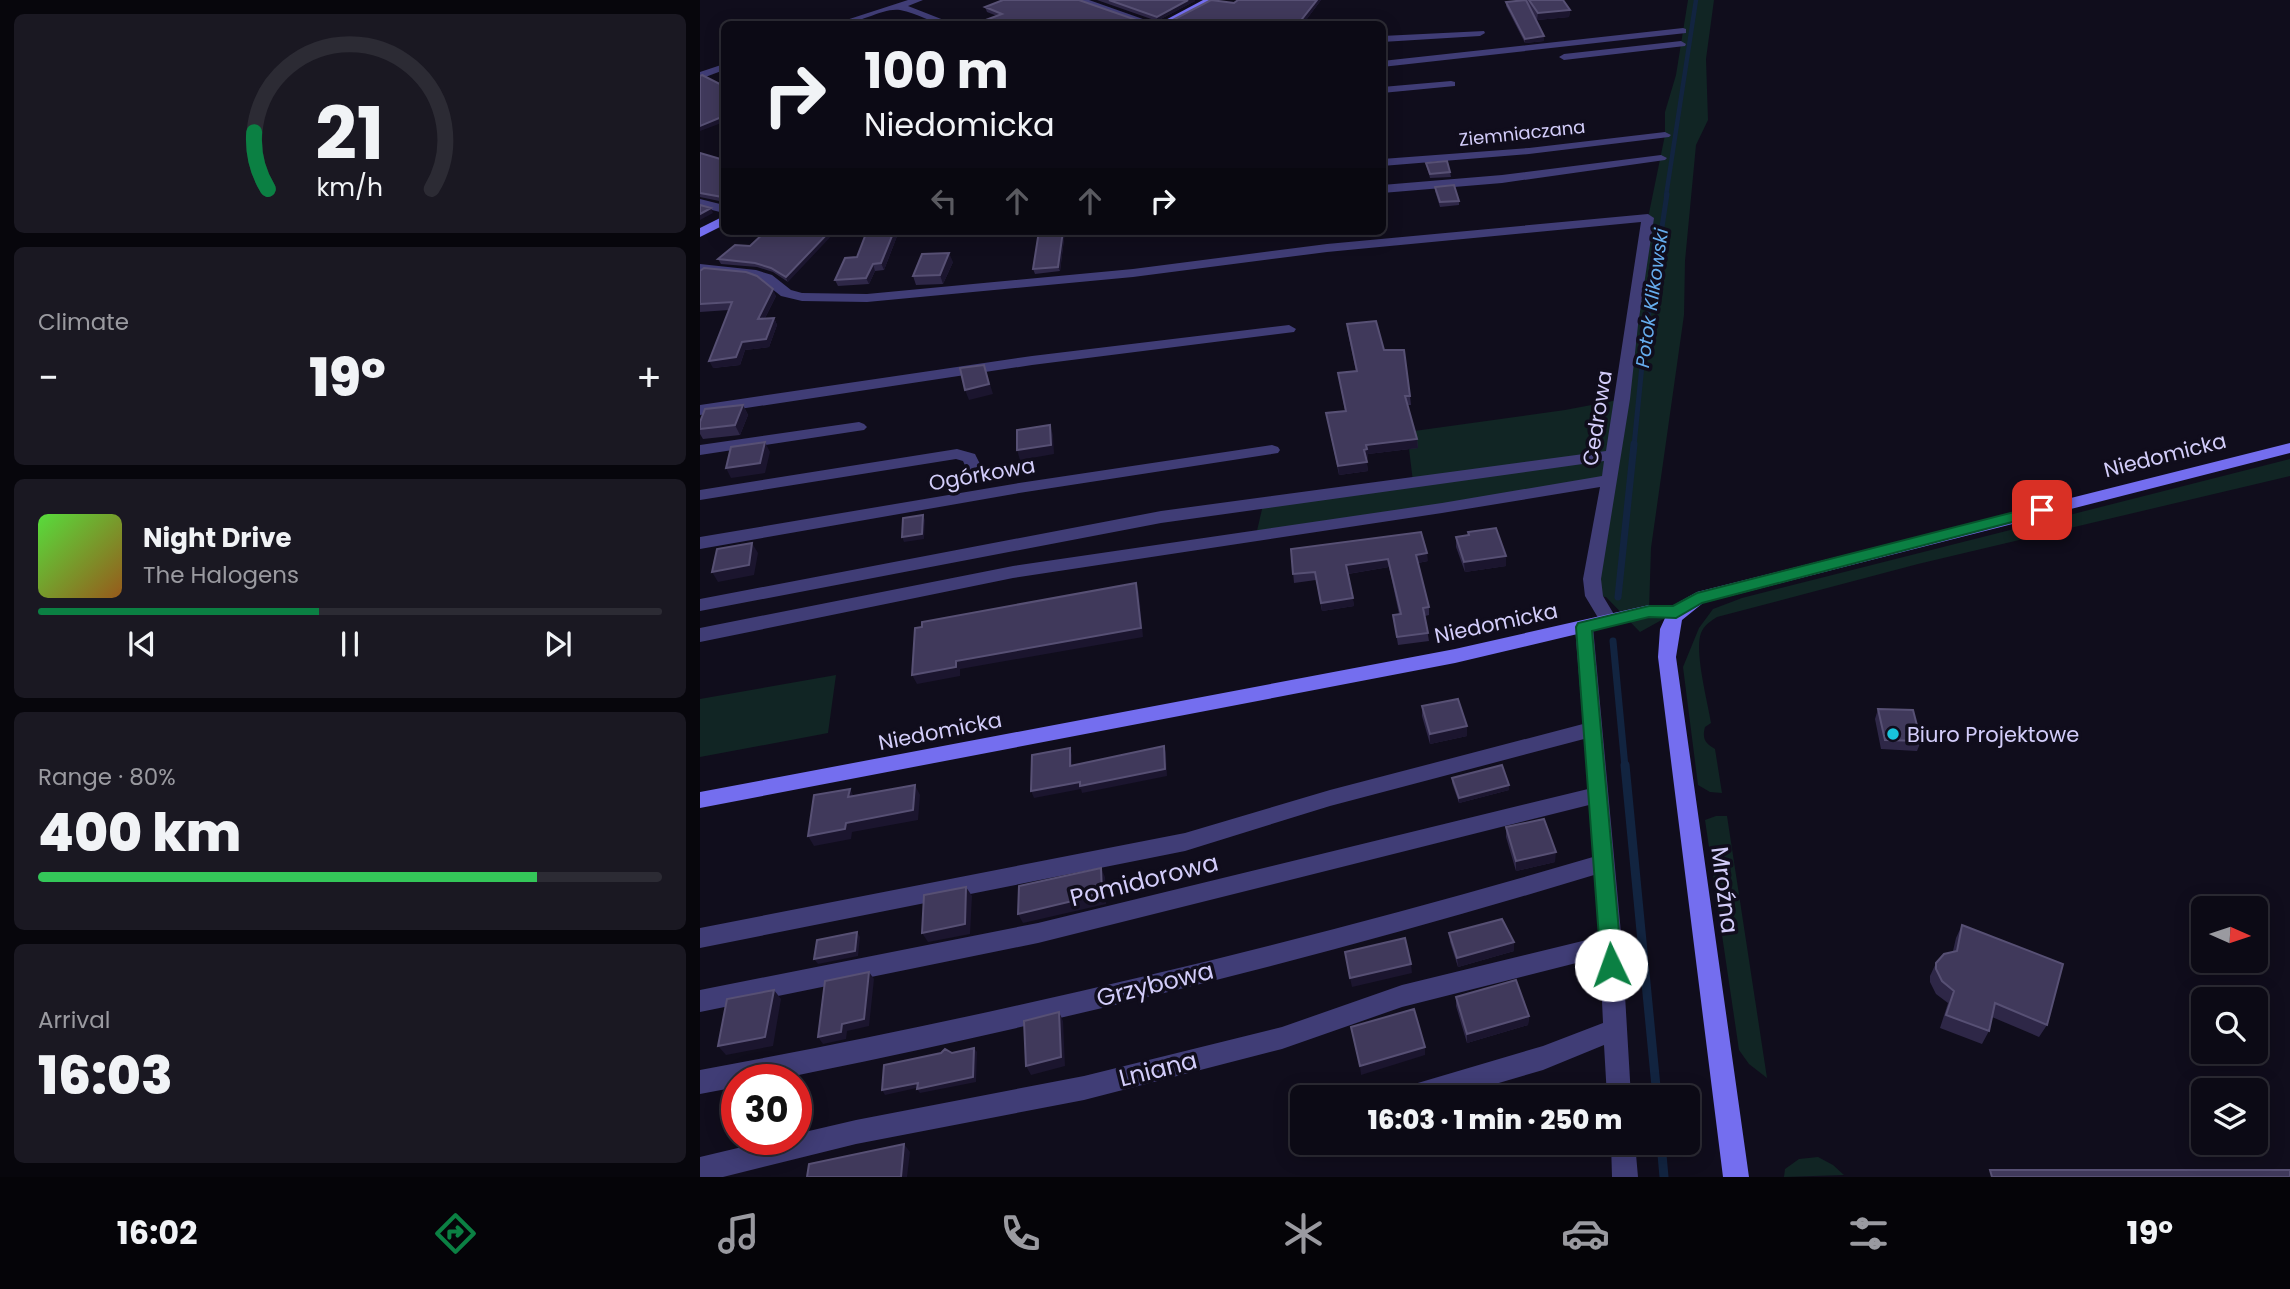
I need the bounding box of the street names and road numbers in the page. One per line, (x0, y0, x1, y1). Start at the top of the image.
street label: Ziemniaczana (1458, 114, 1586, 152)
street label: Cedrowa (1575, 368, 1619, 468)
street label: Niedomicka (2101, 426, 2229, 484)
street label: Ogórkowa (926, 450, 1038, 498)
street label: Niedomicka (1432, 596, 1560, 650)
street label: Niedomicka (876, 705, 1004, 757)
street label: Mroźna (1703, 845, 1747, 935)
street label: Pomidorowa (1066, 846, 1222, 914)
street label: Grzybowa (1093, 954, 1217, 1014)
street label: Lniana (1115, 1043, 1201, 1095)

